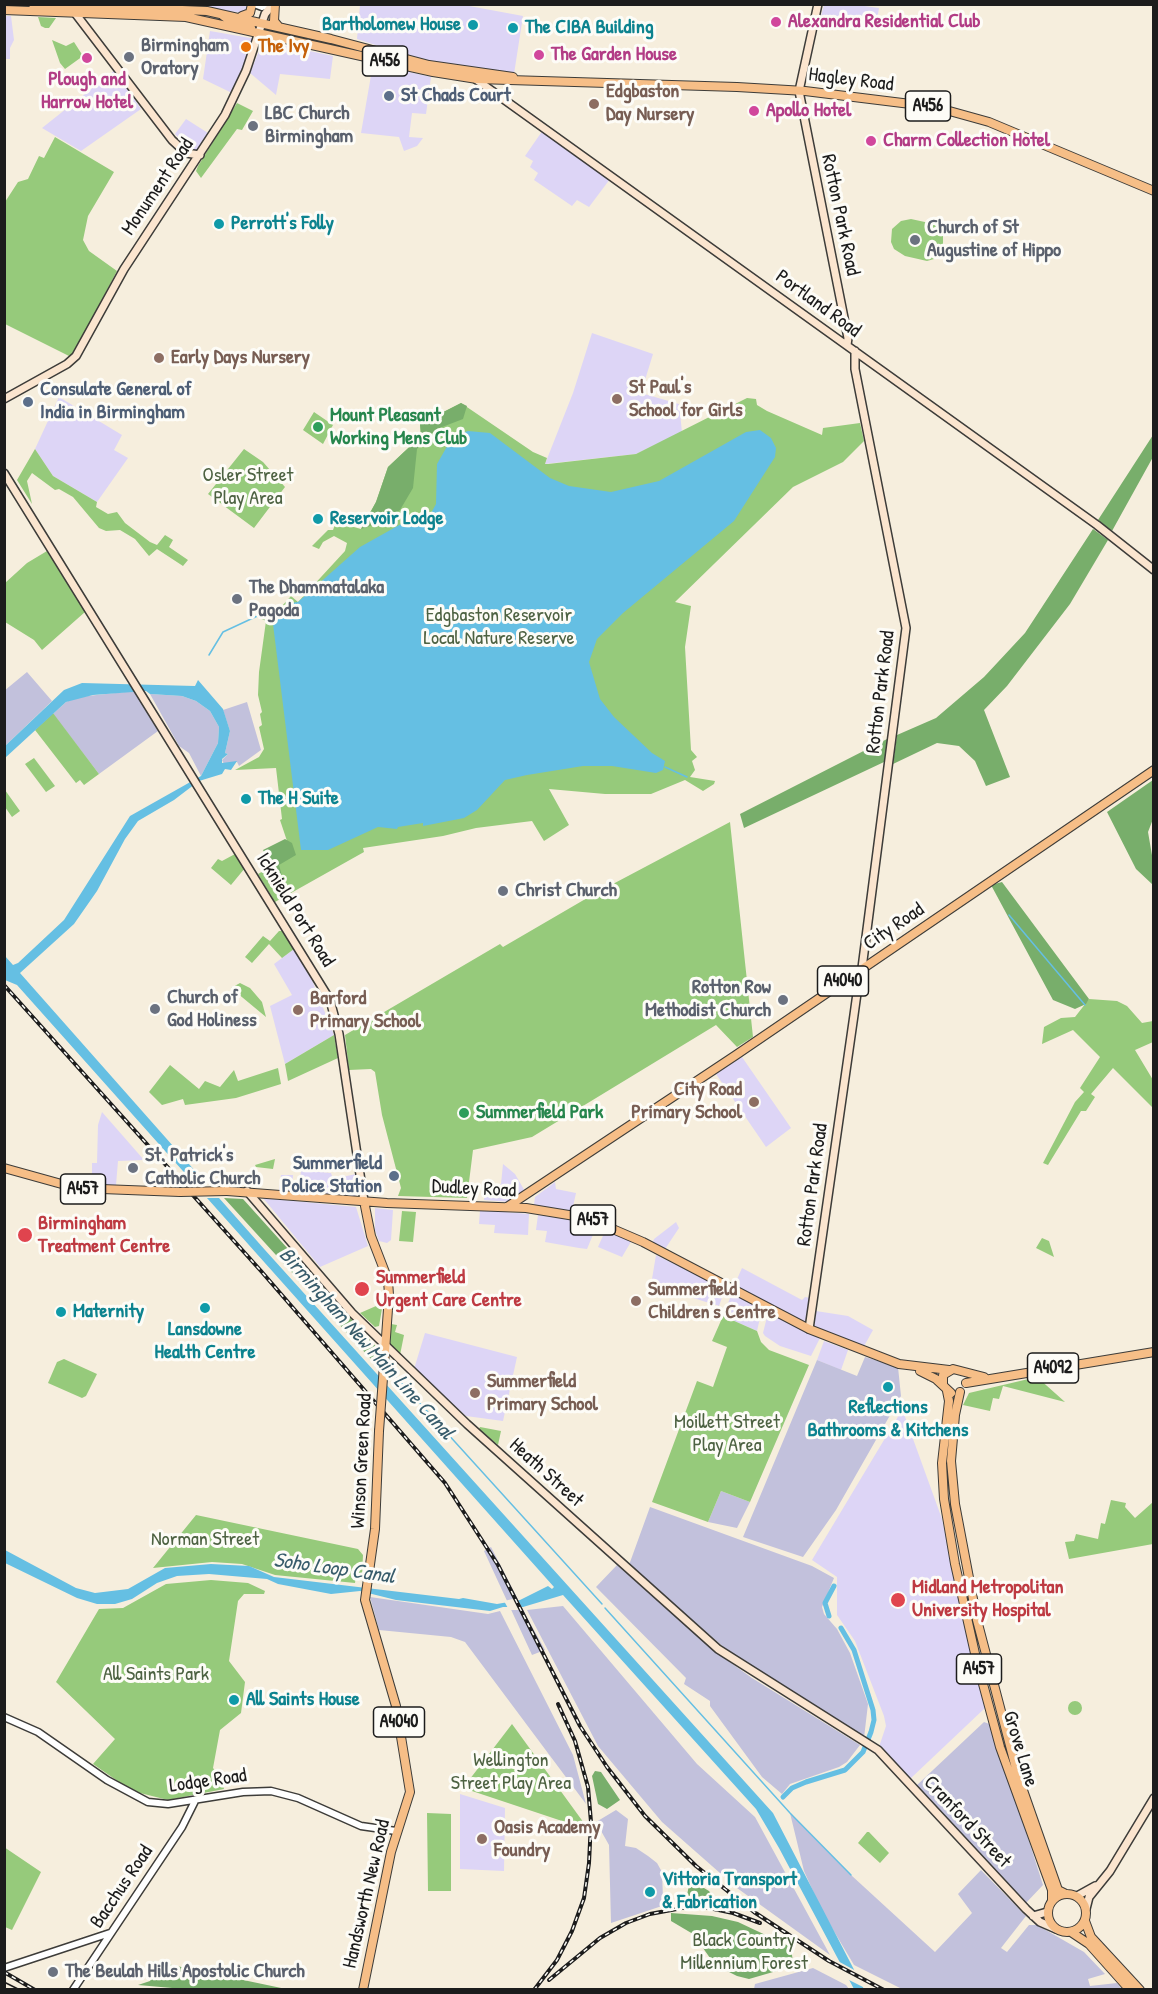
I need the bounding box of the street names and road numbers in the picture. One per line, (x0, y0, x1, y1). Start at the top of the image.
road number: A456 (362, 46, 408, 76)
street label: Hagley Road (807, 63, 895, 97)
road number: A456 (906, 91, 950, 121)
street label: Monument Road (117, 134, 199, 240)
street label: Rotton Park Road (815, 152, 865, 278)
street label: Portland Road (771, 265, 865, 343)
street label: Rotton Park Road (862, 629, 900, 755)
street label: Icknield Port Road (250, 849, 340, 971)
street label: City Road (859, 898, 929, 956)
road number: A4040 (818, 966, 868, 996)
street label: Rotton Park Road (793, 1122, 833, 1248)
road number: A457 (60, 1174, 106, 1204)
street label: Dudley Road (431, 1175, 517, 1203)
road number: A457 (570, 1205, 616, 1235)
road number: A4092 (1028, 1353, 1078, 1383)
street label: Winson Green Road (346, 1393, 378, 1529)
street label: Heath Street (504, 1433, 588, 1513)
road number: A457 (956, 1654, 1002, 1684)
road number: A4040 (374, 1707, 424, 1737)
street label: Grove Lane (997, 1708, 1043, 1790)
street label: Lodge Road (168, 1764, 248, 1798)
street label: Cranford Street (918, 1771, 1016, 1873)
street label: Handsworth New Road (338, 1817, 396, 1971)
street label: Bacchus Road (85, 1841, 159, 1933)

